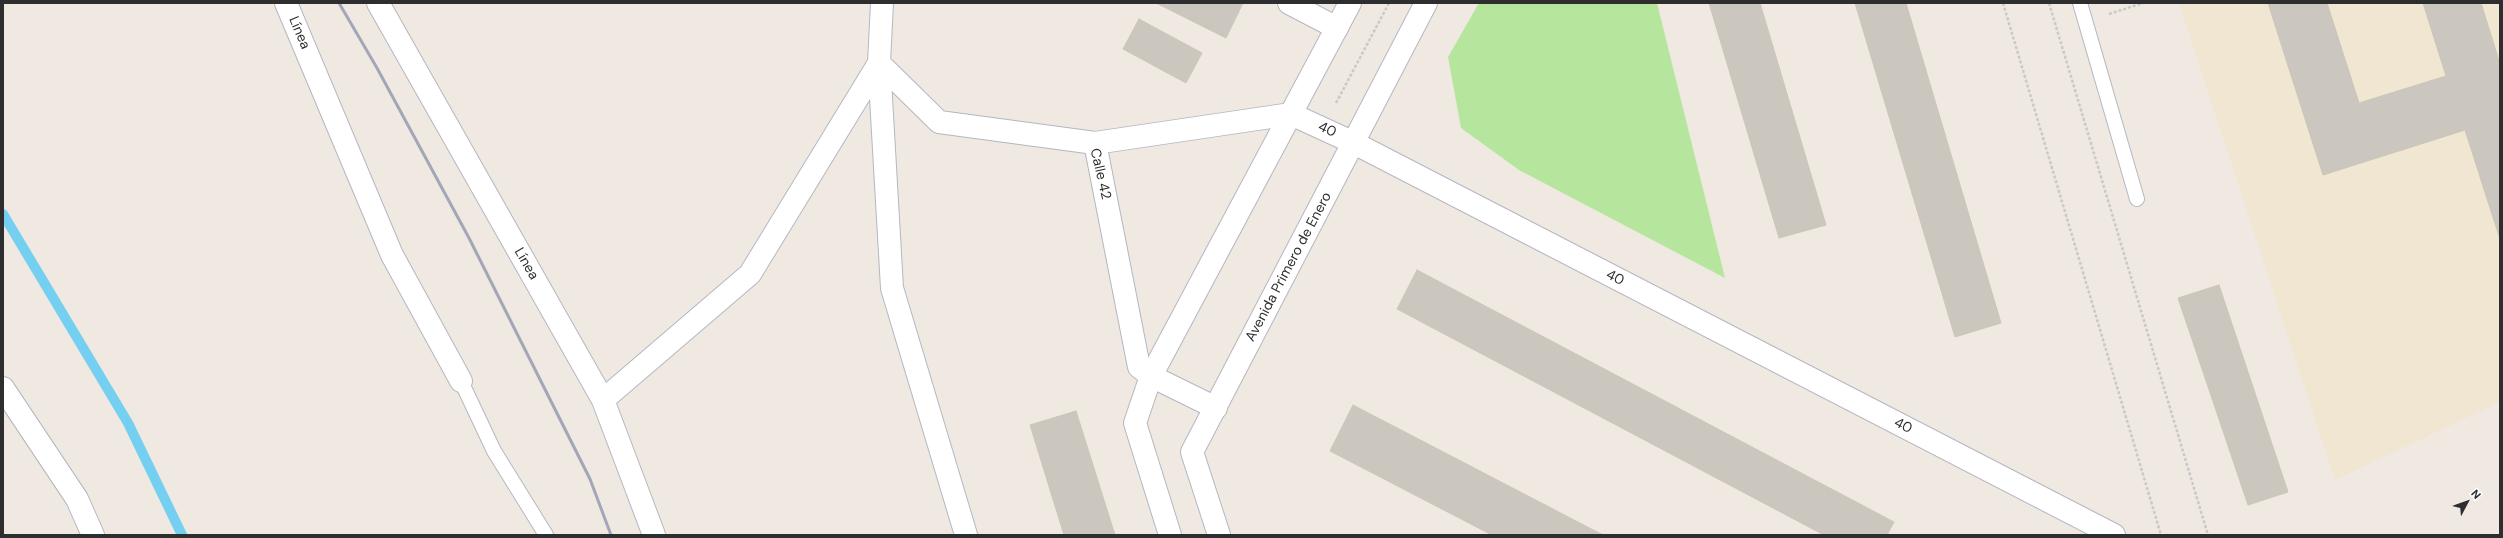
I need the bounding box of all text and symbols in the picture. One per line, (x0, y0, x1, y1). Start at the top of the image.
street label: Línea (285, 14, 313, 52)
street label: 40 (1315, 119, 1339, 141)
street label: Calle 42 (1086, 147, 1114, 201)
street label: Avenida Primero de Enero (1242, 189, 1336, 345)
street label: Línea (510, 245, 542, 283)
street label: 40 (1603, 266, 1627, 290)
street label: 40 (1891, 414, 1915, 438)
north arrow (2447, 482, 2487, 522)
text: N (2468, 487, 2484, 502)

